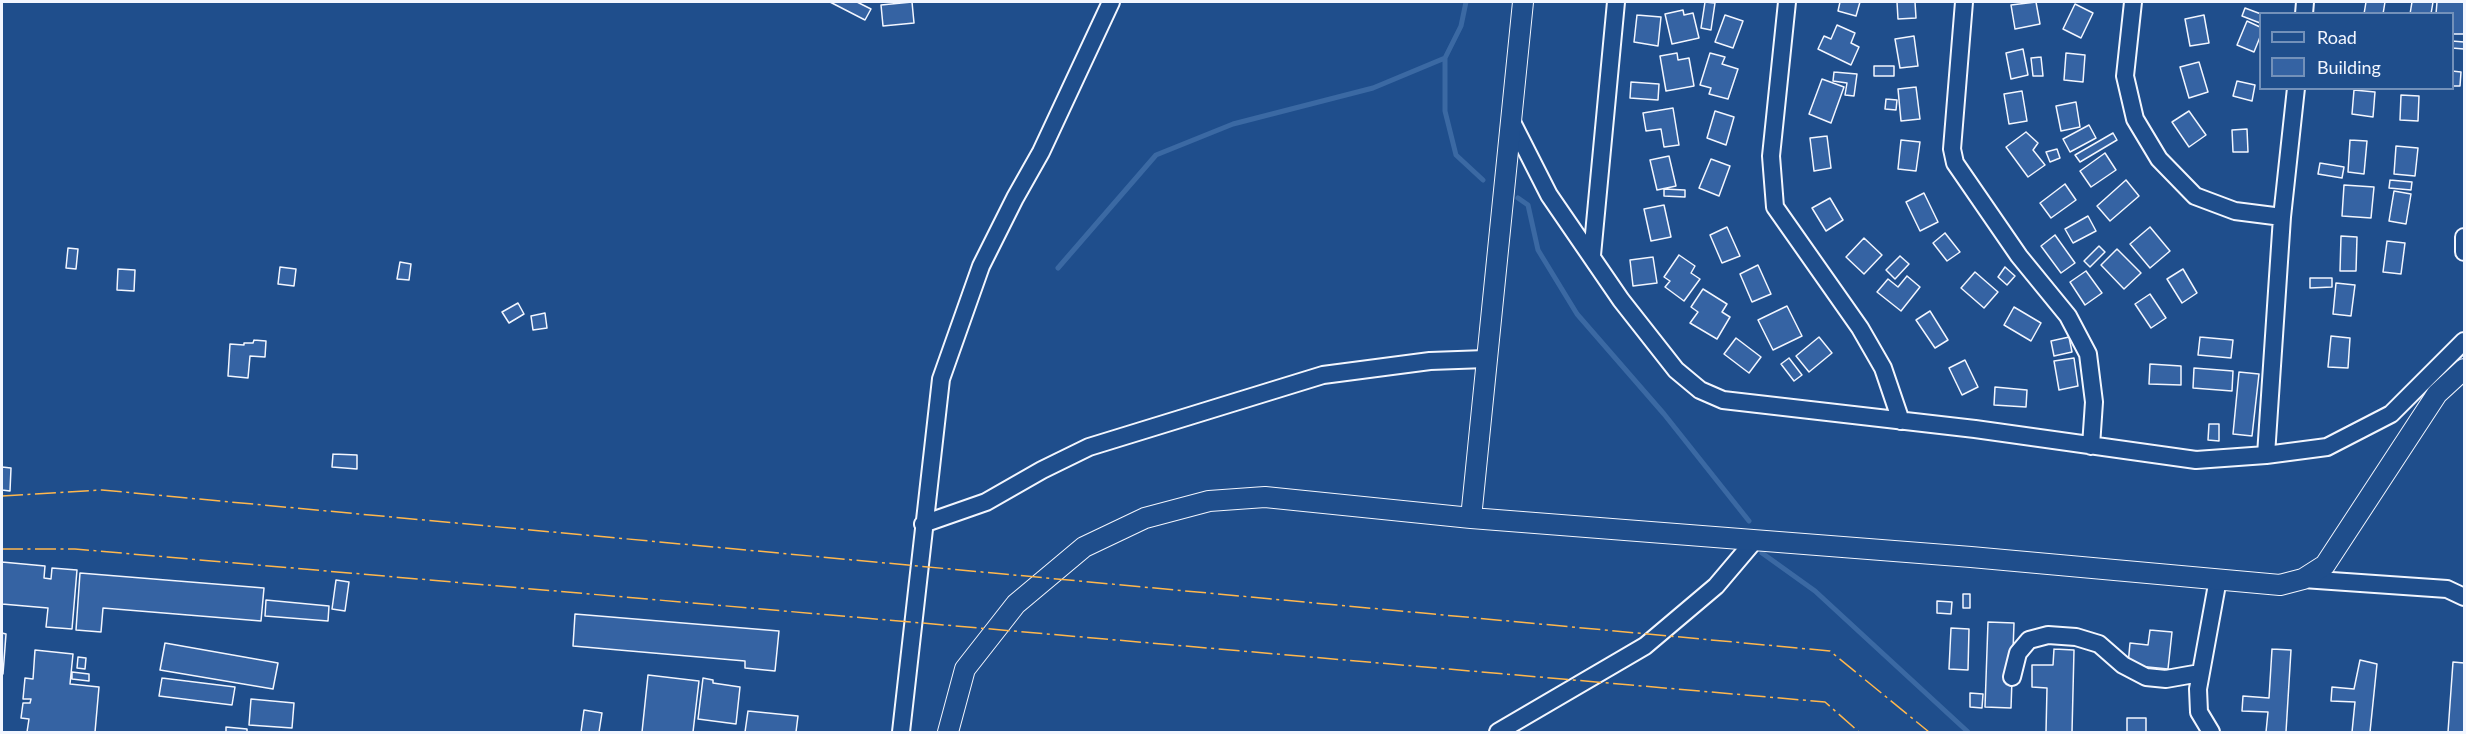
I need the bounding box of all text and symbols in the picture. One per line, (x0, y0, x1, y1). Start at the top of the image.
legend (2259, 12, 2454, 90)
text: Road (2317, 26, 2357, 48)
text: Building (2317, 56, 2381, 78)

